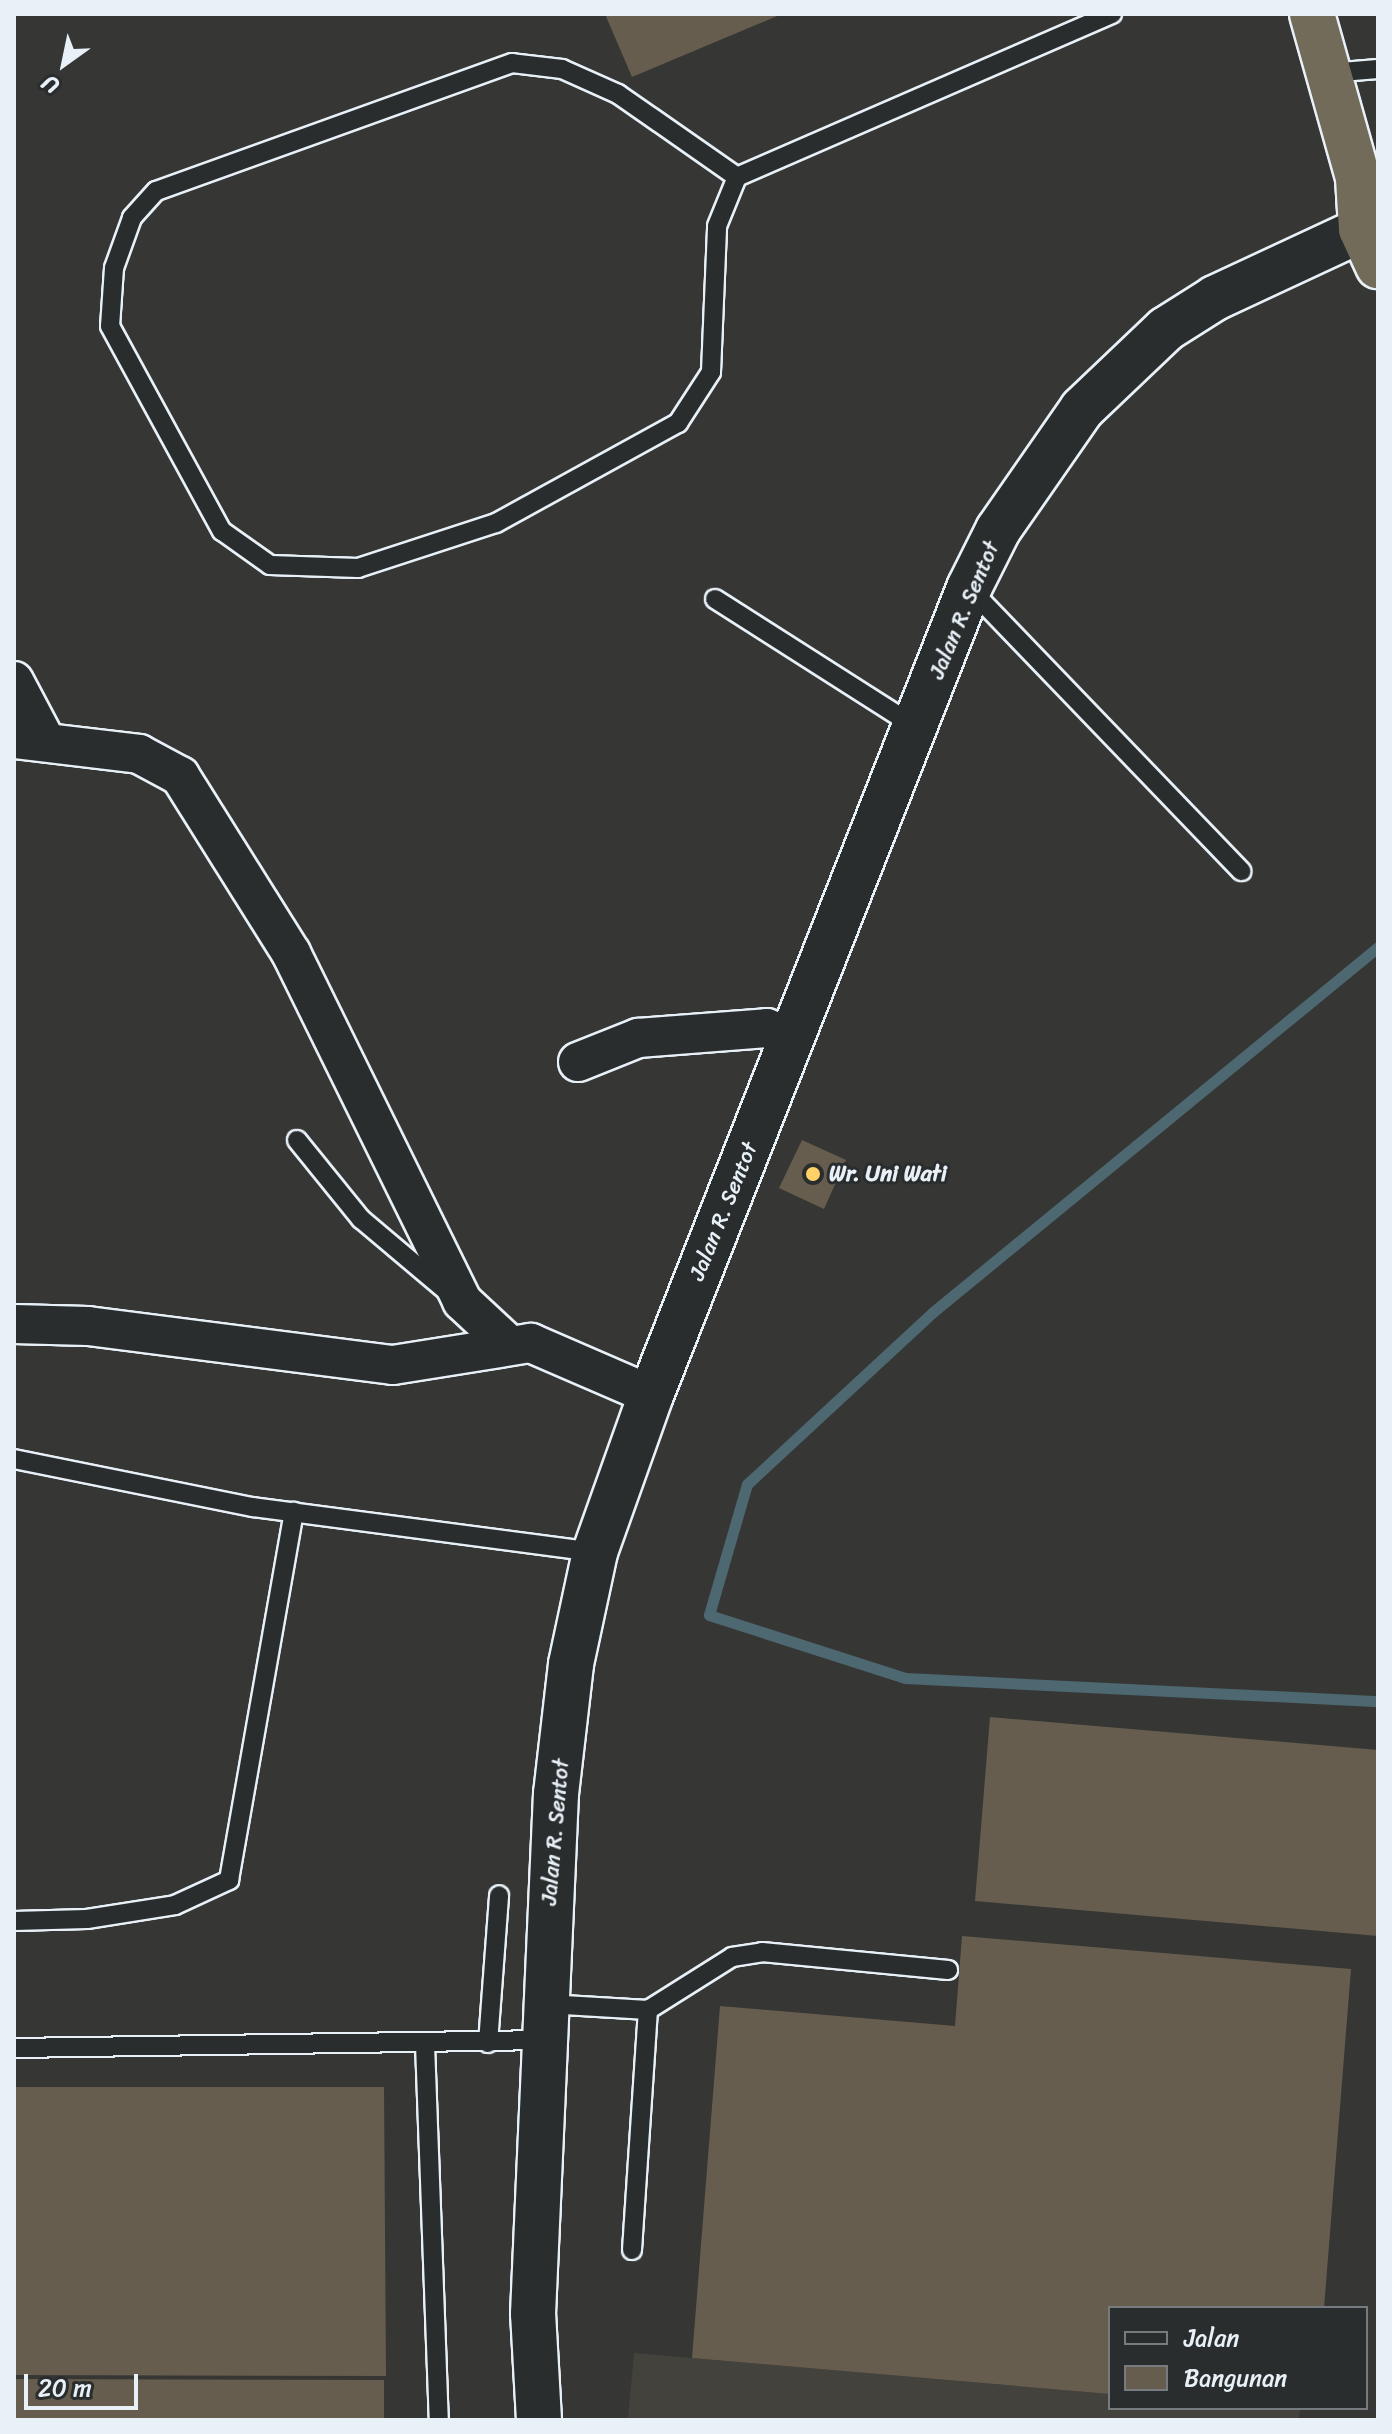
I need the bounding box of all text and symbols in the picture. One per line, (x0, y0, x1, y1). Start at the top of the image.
north arrow (24, 24, 104, 104)
text: U (34, 64, 67, 105)
street label: Jalan R. Sentot (923, 536, 1005, 684)
street label: Jalan R. Sentot (683, 1137, 763, 1285)
place label: Wr. Uni Wati (829, 1161, 947, 1187)
marker: Wr. Uni Wati (804, 1165, 822, 1183)
street label: Jalan R. Sentot (535, 1757, 575, 1907)
legend (1108, 2306, 1368, 2410)
text: Jalan (1184, 2317, 1239, 2359)
text: Bangunan (1184, 2357, 1287, 2399)
scale bar (28, 2358, 142, 2408)
text: 20 m (38, 2367, 92, 2409)

